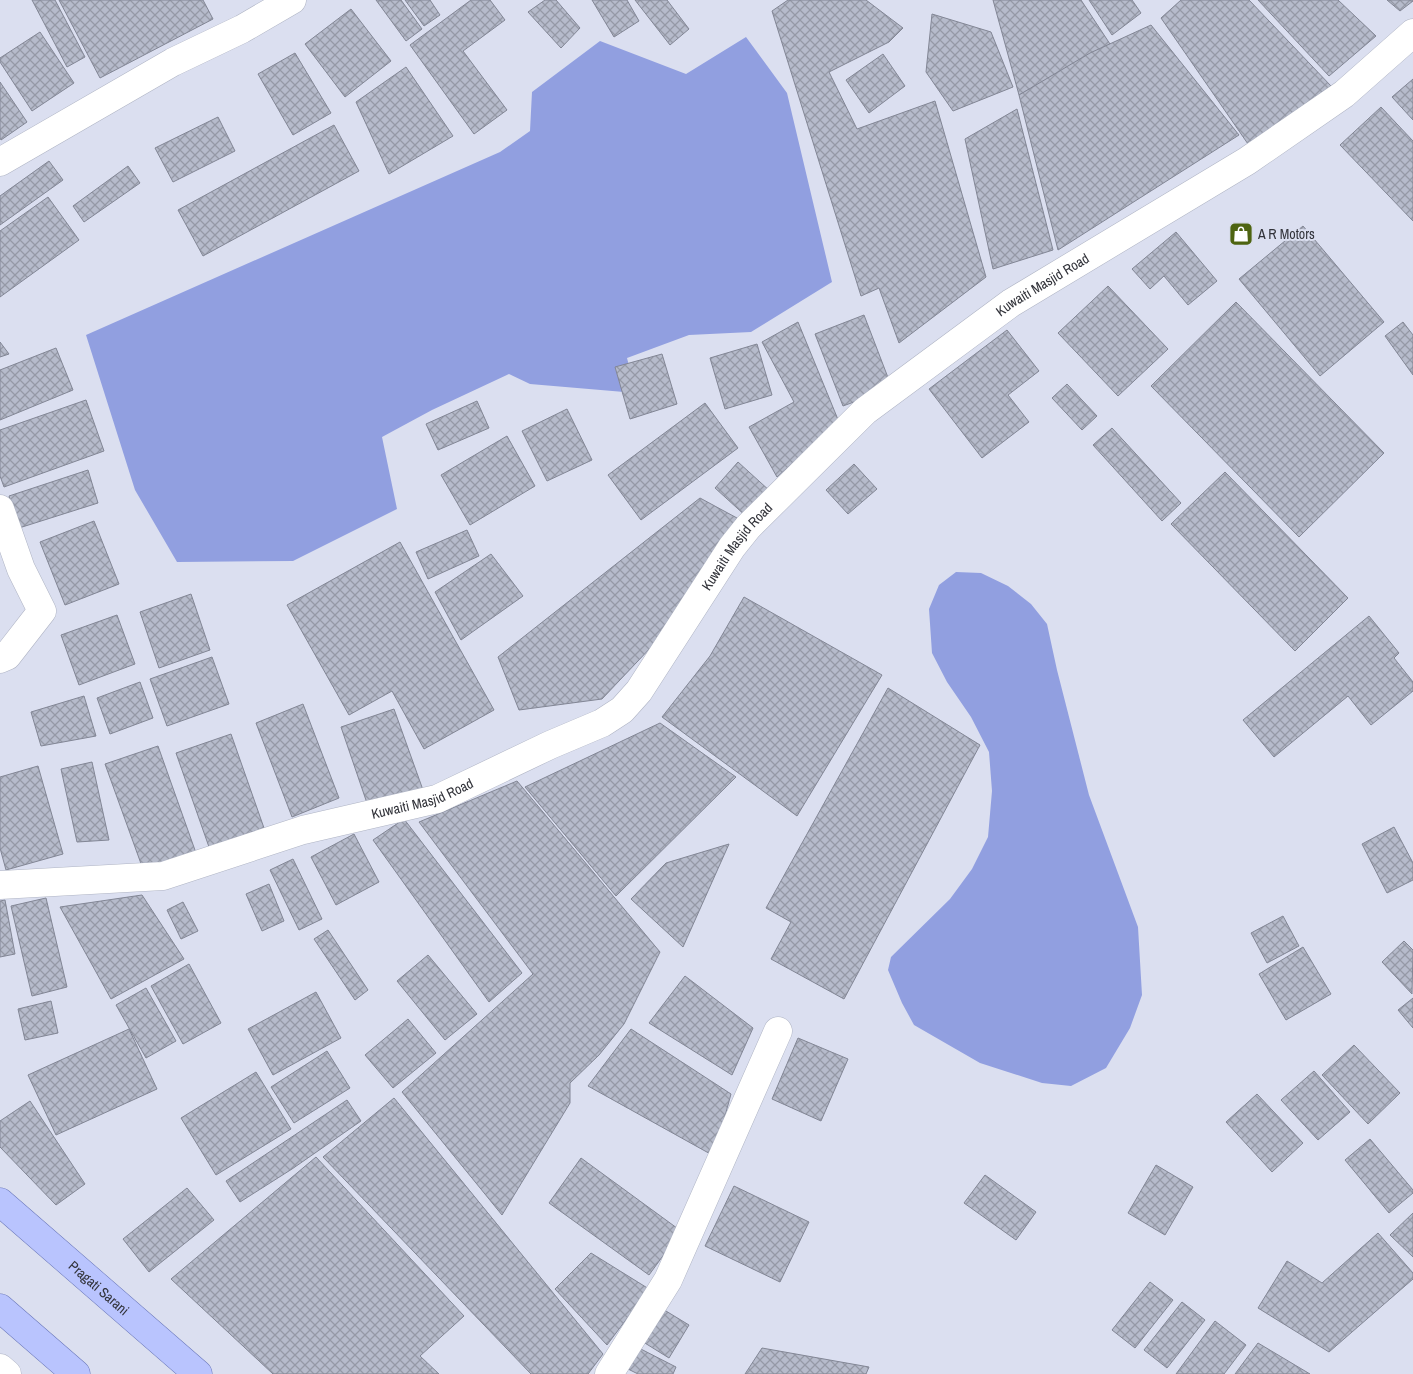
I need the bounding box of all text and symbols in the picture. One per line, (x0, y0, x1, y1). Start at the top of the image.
shop icon: A R Motors (1228, 221, 1254, 247)
place label: A R Motors (1257, 225, 1315, 243)
street label: Kuwaiti Masjid Road (992, 249, 1092, 320)
street label: Kuwaiti Masjid Road (697, 499, 776, 594)
street label: Kuwaiti Masjid Road (370, 774, 476, 823)
street label: Pragati Sarani (65, 1257, 133, 1319)

